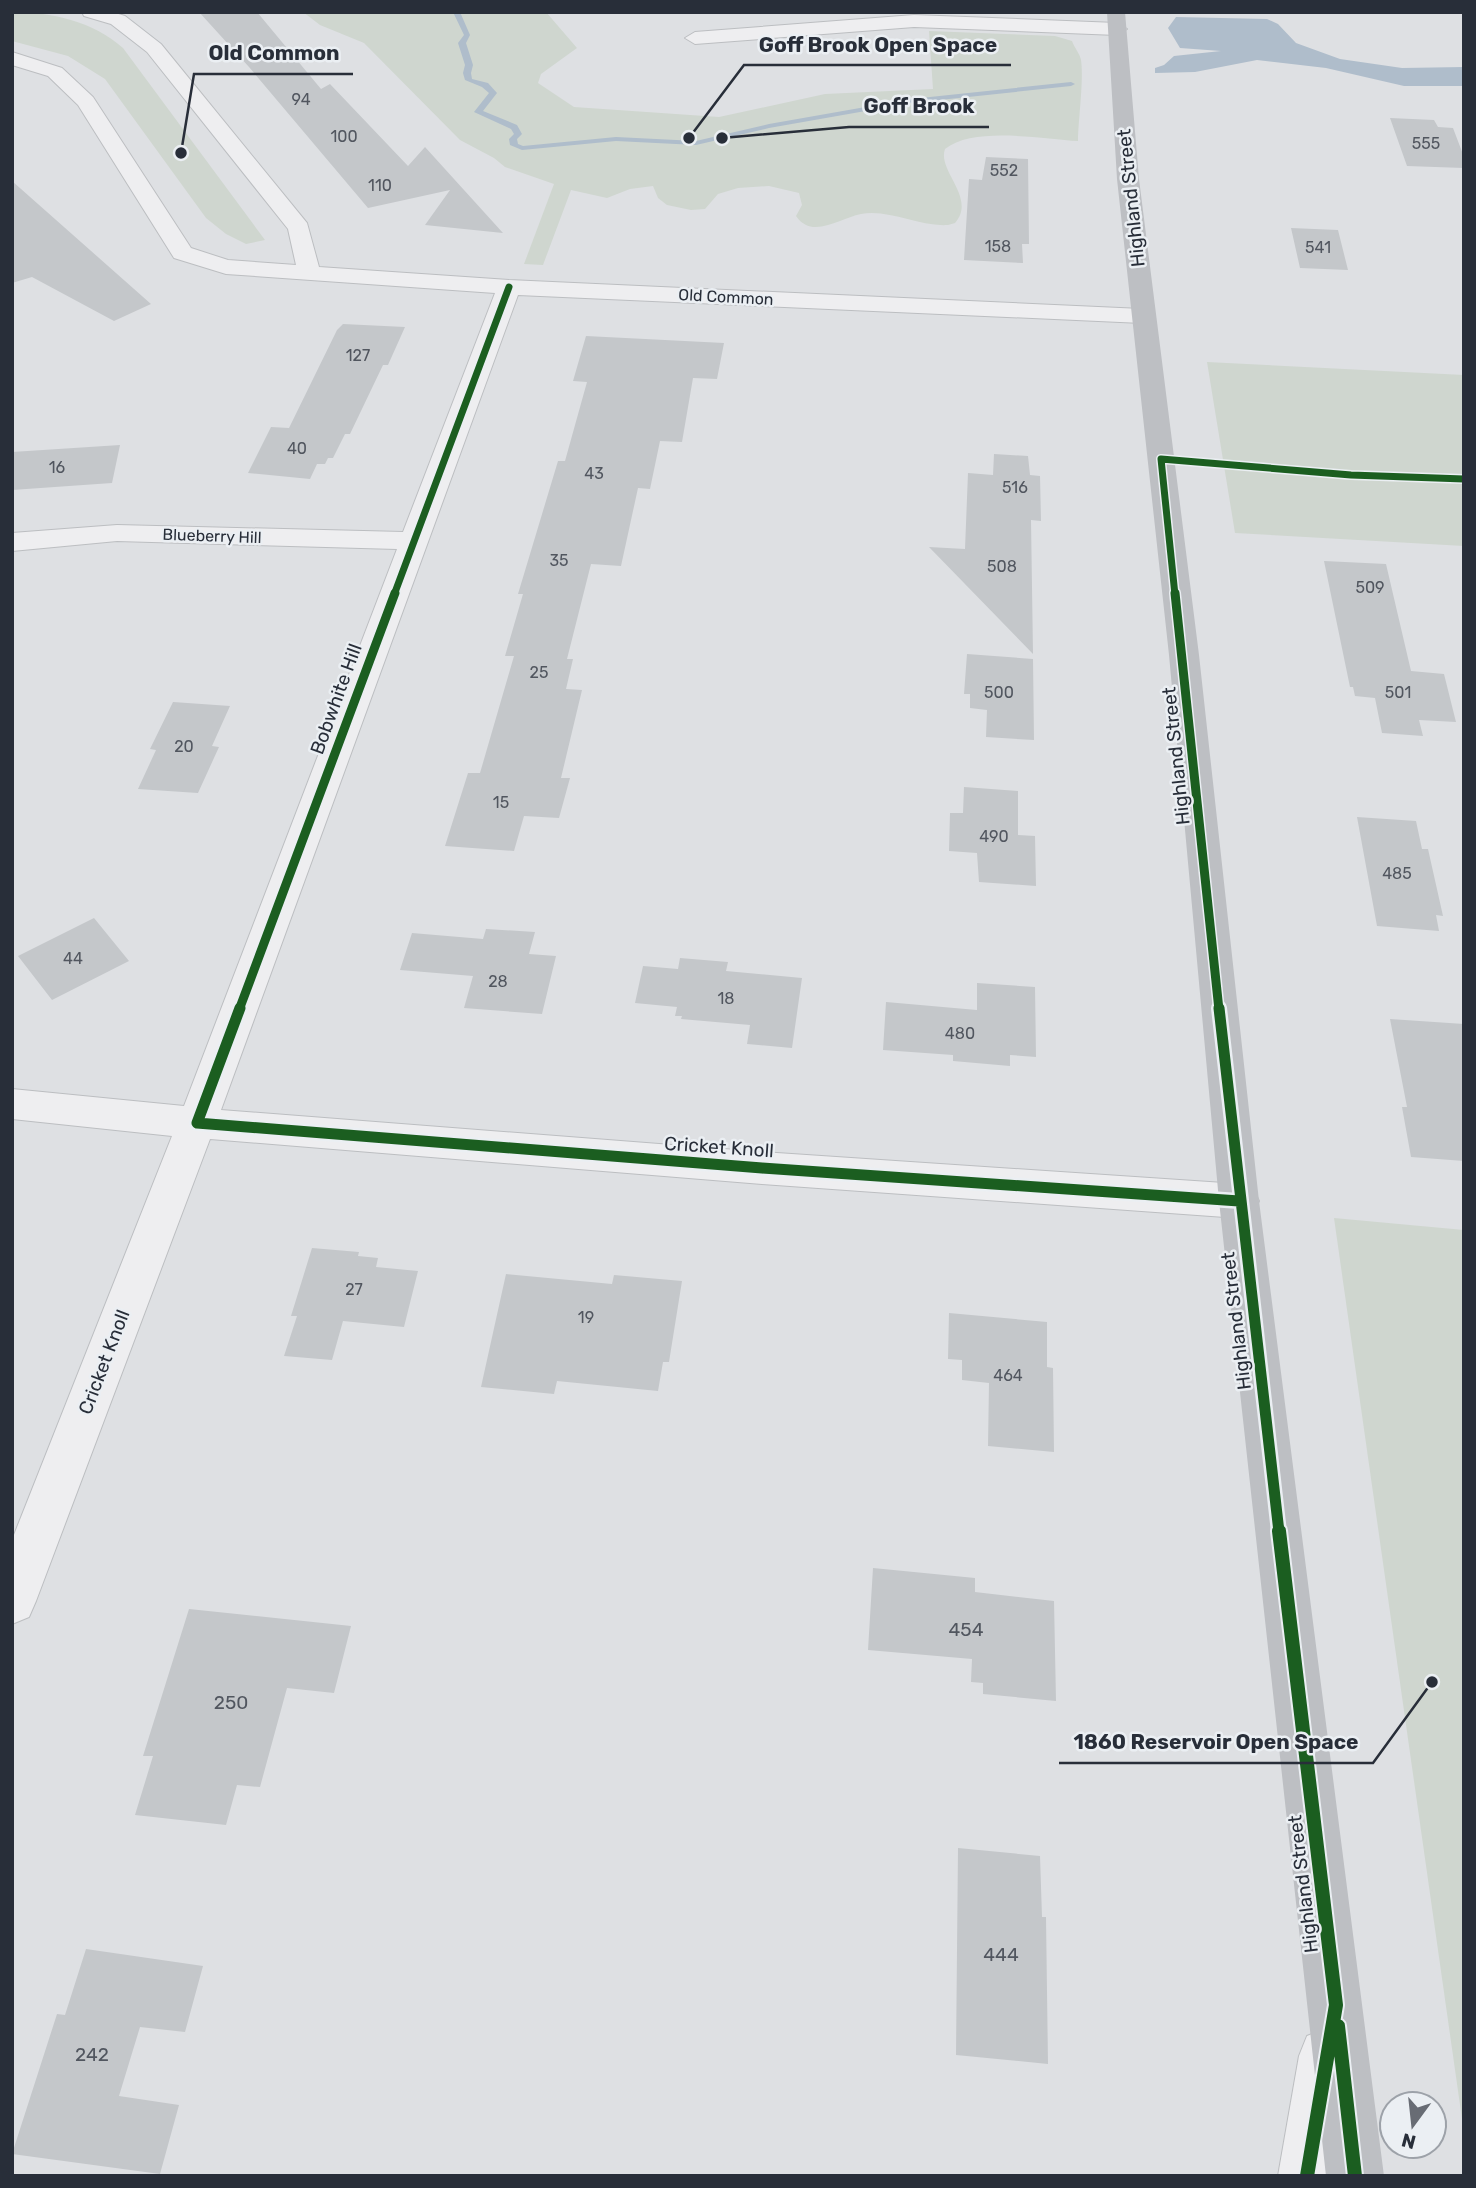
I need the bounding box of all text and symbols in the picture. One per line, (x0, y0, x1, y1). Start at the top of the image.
callout: Goff Brook Open Space (744, 23, 1011, 65)
callout: Old Common (194, 32, 353, 74)
text: Goff Brook Open Space (759, 32, 997, 57)
text: Old Common (208, 40, 340, 65)
callout: Goff Brook (849, 85, 989, 127)
house number: 94 (291, 90, 311, 109)
text: Goff Brook (864, 93, 975, 118)
house number: 100 (330, 127, 358, 146)
street label: Highland Street (1112, 127, 1150, 268)
house number: 555 (1412, 134, 1440, 153)
house number: 552 (990, 161, 1018, 180)
house number: 110 (368, 176, 392, 195)
house number: 158 (985, 237, 1011, 256)
house number: 541 (1305, 238, 1331, 257)
street label: Old Common (678, 285, 774, 309)
house number: 127 (346, 346, 370, 365)
house number: 40 (287, 439, 307, 458)
house number: 16 (49, 458, 66, 477)
house number: 43 (584, 464, 604, 483)
house number: 516 (1002, 478, 1028, 497)
street label: Blueberry Hill (162, 525, 262, 547)
house number: 35 (549, 551, 569, 570)
house number: 508 (987, 557, 1017, 576)
house number: 509 (1355, 578, 1385, 597)
street label: Bobwhite Hill (305, 640, 367, 758)
house number: 25 (530, 663, 548, 682)
house number: 500 (984, 683, 1014, 702)
house number: 501 (1385, 683, 1411, 702)
street label: Highland Street (1157, 685, 1195, 826)
house number: 20 (174, 737, 194, 756)
house number: 15 (493, 793, 509, 812)
house number: 490 (979, 827, 1009, 846)
house number: 485 (1382, 864, 1412, 883)
house number: 44 (63, 949, 83, 968)
house number: 28 (488, 972, 508, 991)
house number: 18 (717, 989, 735, 1008)
house number: 480 (945, 1024, 975, 1043)
street label: Cricket Knoll (663, 1132, 775, 1162)
street label: Highland Street (1216, 1250, 1256, 1391)
house number: 27 (345, 1280, 363, 1299)
street label: Cricket Knoll (74, 1307, 134, 1417)
house number: 19 (578, 1308, 594, 1327)
house number: 464 (993, 1366, 1023, 1385)
house number: 454 (949, 1618, 984, 1641)
house number: 250 (214, 1691, 248, 1714)
callout: 1860 Reservoir Open Space (1059, 1721, 1373, 1763)
text: 1860 Reservoir Open Space (1073, 1729, 1359, 1754)
street label: Highland Street (1283, 1813, 1323, 1954)
house number: 444 (983, 1943, 1019, 1966)
house number: 242 (75, 2043, 109, 2066)
north arrow (1378, 2090, 1448, 2160)
text: N (1399, 2128, 1418, 2154)

